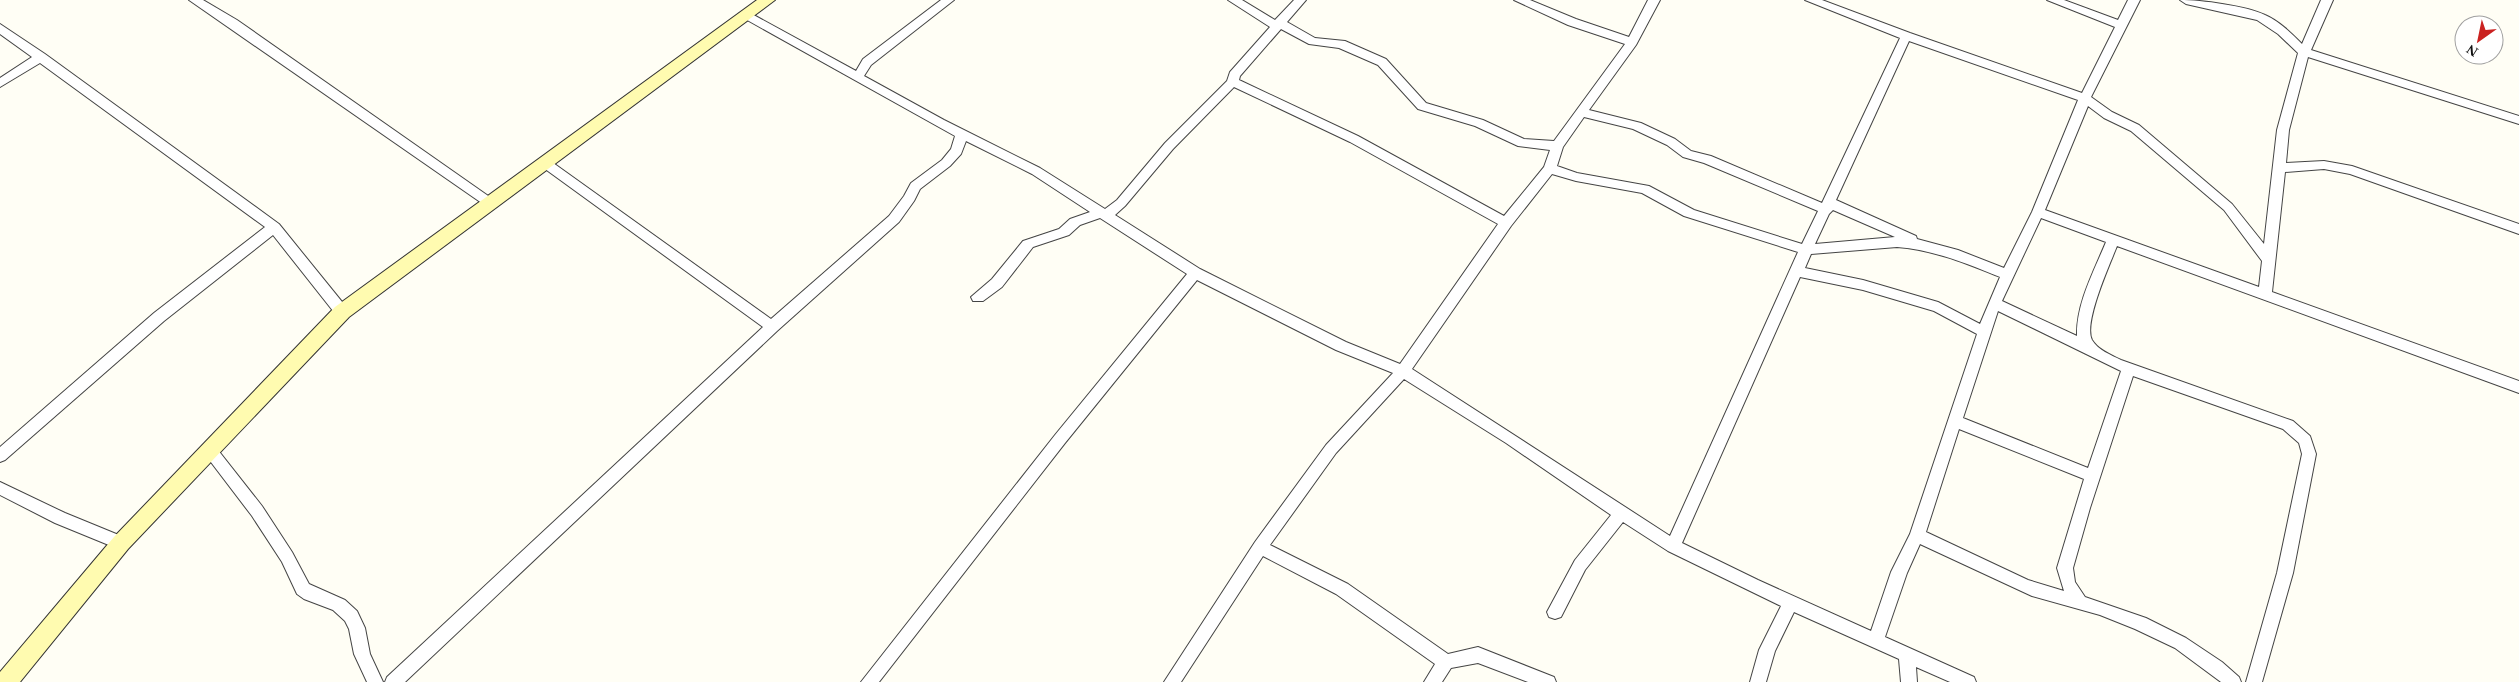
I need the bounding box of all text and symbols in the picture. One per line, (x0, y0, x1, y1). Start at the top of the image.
north arrow (2454, 15, 2504, 65)
text: N (2464, 41, 2481, 60)

